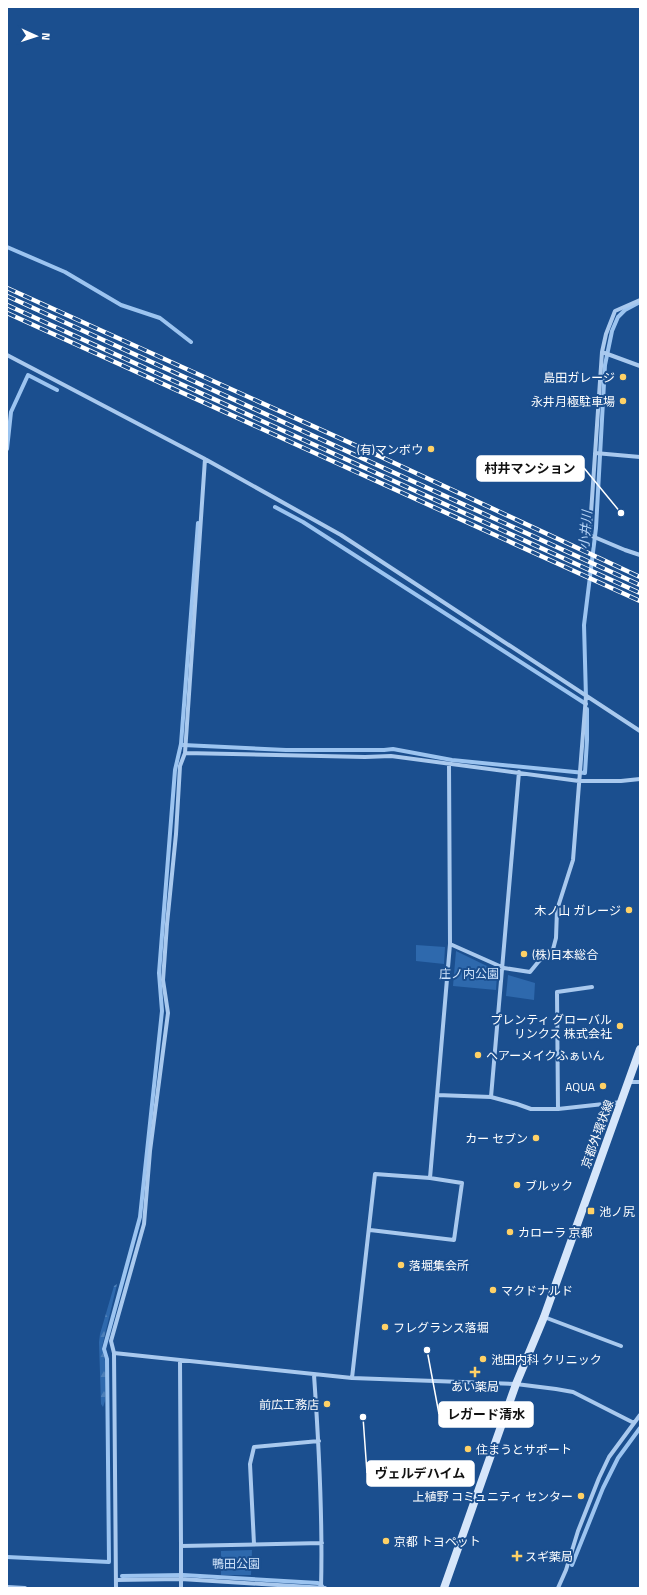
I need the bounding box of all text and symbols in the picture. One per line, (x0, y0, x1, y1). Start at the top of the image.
north arrow (16, 16, 56, 56)
text: N (38, 32, 54, 41)
place label: 島田ガレージ (543, 368, 615, 387)
marker: 島田ガレージ (618, 372, 628, 382)
place label: 永井月極駐車場 (531, 392, 615, 411)
marker: 永井月極駐車場 (618, 396, 628, 406)
place label: (有)マンボウ (357, 440, 423, 459)
marker: (有)マンボウ (426, 444, 436, 454)
callout: 村井マンション (477, 456, 584, 481)
text: 村井マンション (484, 458, 576, 478)
water label: 小井川 (573, 508, 597, 550)
place label: 木ノ山 ガレージ (535, 901, 621, 920)
marker: 木ノ山 ガレージ (624, 905, 634, 915)
place label: (株)日本総合 (532, 945, 598, 964)
marker: (株)日本総合 (519, 949, 529, 959)
park label: 庄ノ内公園 (439, 964, 499, 983)
place label: プレンティ グローバル リンクス 株式会社 (490, 1010, 612, 1043)
marker: プレンティ グローバル リンクス 株式会社 (615, 1021, 625, 1031)
place label: ヘアーメイクふぁいん (486, 1046, 605, 1065)
marker: ヘアーメイクふぁいん (473, 1050, 483, 1060)
place label: AQUA (565, 1077, 595, 1096)
marker: AQUA (598, 1081, 608, 1091)
street label: 京都外環状線 (576, 1097, 618, 1171)
place label: カー セブン (465, 1129, 528, 1148)
marker: カー セブン (531, 1133, 541, 1143)
place label: ブルック (525, 1176, 573, 1195)
marker: ブルック (512, 1180, 522, 1190)
place label: 池ノ尻 (599, 1202, 635, 1221)
marker: 池ノ尻 (586, 1206, 596, 1216)
place label: カローラ 京都 (518, 1223, 593, 1242)
marker: カローラ 京都 (505, 1227, 515, 1237)
place label: 落堀集会所 (409, 1256, 469, 1275)
marker: 落堀集会所 (396, 1260, 406, 1270)
place label: マクドナルド (501, 1281, 573, 1300)
marker: マクドナルド (488, 1285, 498, 1295)
place label: フレグランス落堀 (393, 1318, 489, 1337)
marker: フレグランス落堀 (380, 1322, 390, 1332)
place label: 池田内科 クリニック (491, 1350, 602, 1369)
marker: 池田内科 クリニック (478, 1354, 488, 1364)
marker: あい薬局 (470, 1367, 480, 1377)
place label: あい薬局 (451, 1377, 499, 1396)
place label: 前広工務店 (259, 1395, 319, 1414)
marker: 前広工務店 (322, 1399, 332, 1409)
callout: レガード清水 (439, 1402, 533, 1427)
text: レガード清水 (447, 1404, 525, 1424)
place label: 住まうとサポート (476, 1440, 572, 1459)
marker: 住まうとサポート (463, 1444, 473, 1454)
callout: ヴェルデハイム (367, 1461, 474, 1486)
text: ヴェルデハイム (375, 1463, 465, 1483)
place label: 上植野 コミュニティ センター (412, 1487, 573, 1506)
marker: 上植野 コミュニティ センター (576, 1491, 586, 1501)
place label: 京都 トヨペット (394, 1532, 481, 1551)
marker: 京都 トヨペット (381, 1536, 391, 1546)
place label: スギ薬局 (525, 1547, 573, 1566)
marker: スギ薬局 (512, 1551, 522, 1561)
park label: 鴨田公園 (212, 1554, 260, 1573)

